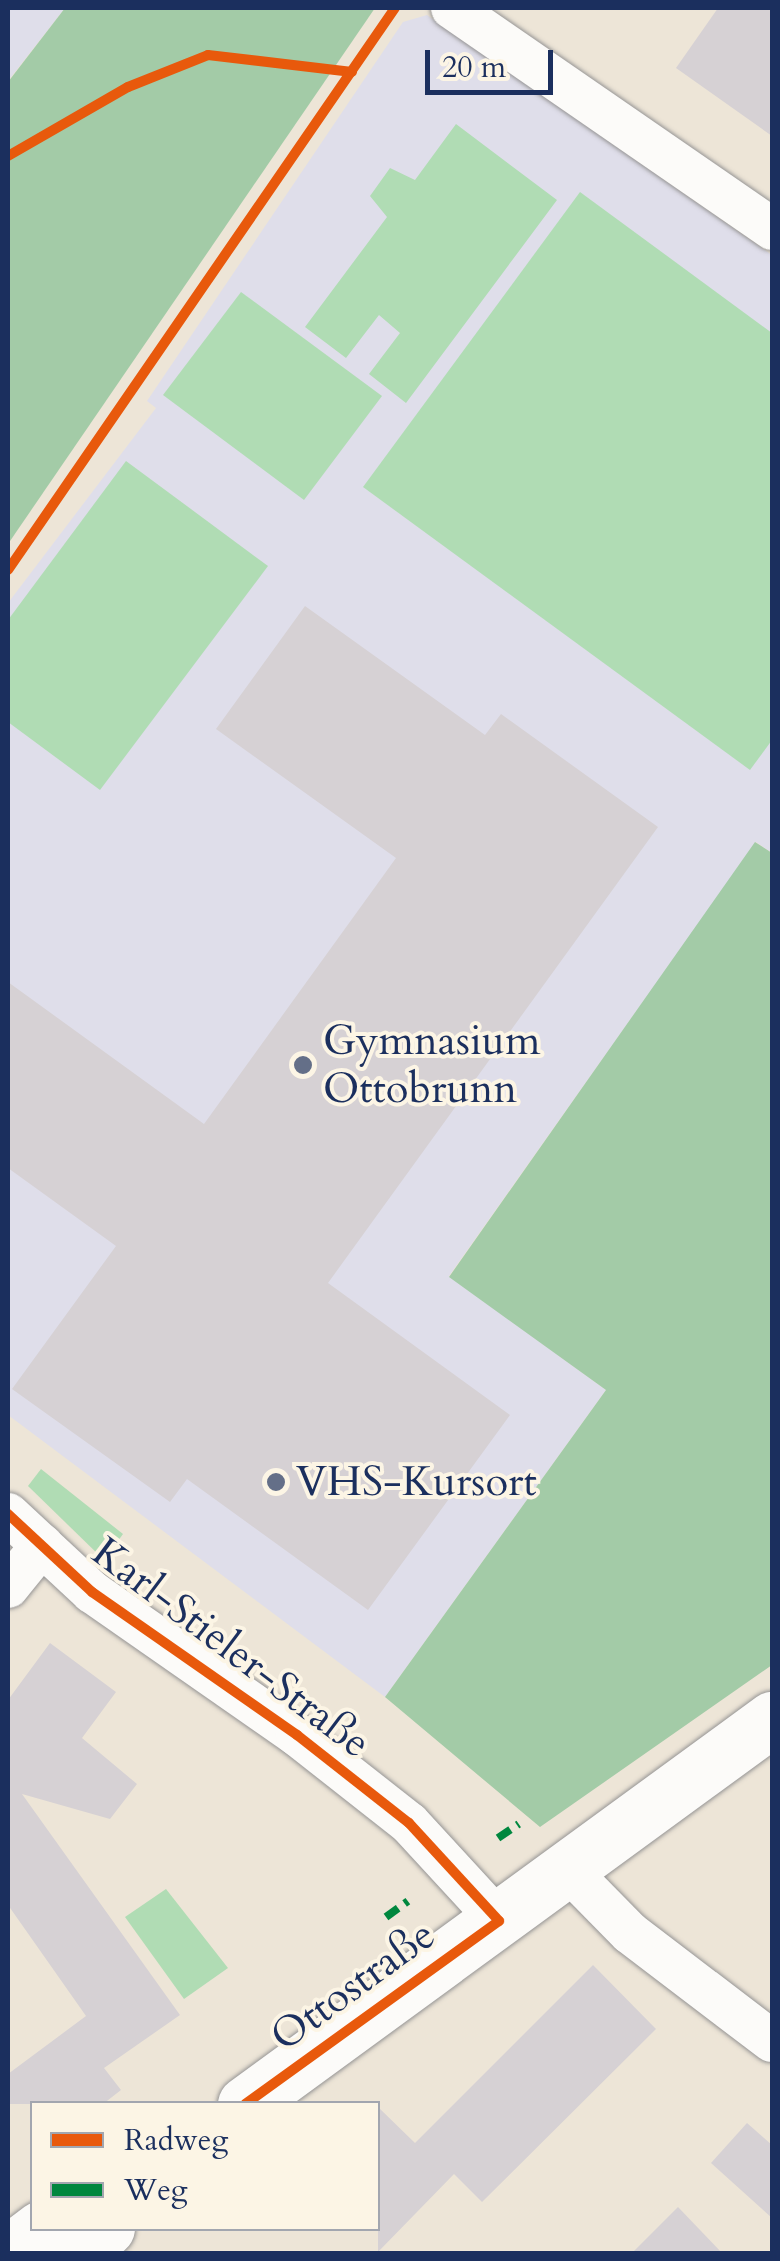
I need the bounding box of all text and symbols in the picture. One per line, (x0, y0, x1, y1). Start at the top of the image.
scale bar (430, 30, 558, 92)
text: 20 m (442, 47, 506, 88)
place label: Gymnasium Ottobrunn (323, 1016, 540, 1114)
marker: Gymnasium Ottobrunn (292, 1054, 314, 1076)
place label: VHS-Kursort (296, 1457, 537, 1507)
marker: VHS-Kursort (265, 1471, 287, 1493)
street label: Karl-Stieler-Straße (82, 1527, 380, 1769)
street label: Ottostraße (261, 1910, 445, 2062)
legend (30, 2101, 380, 2231)
text: Radweg (124, 2120, 228, 2161)
text: Weg (124, 2170, 188, 2211)

